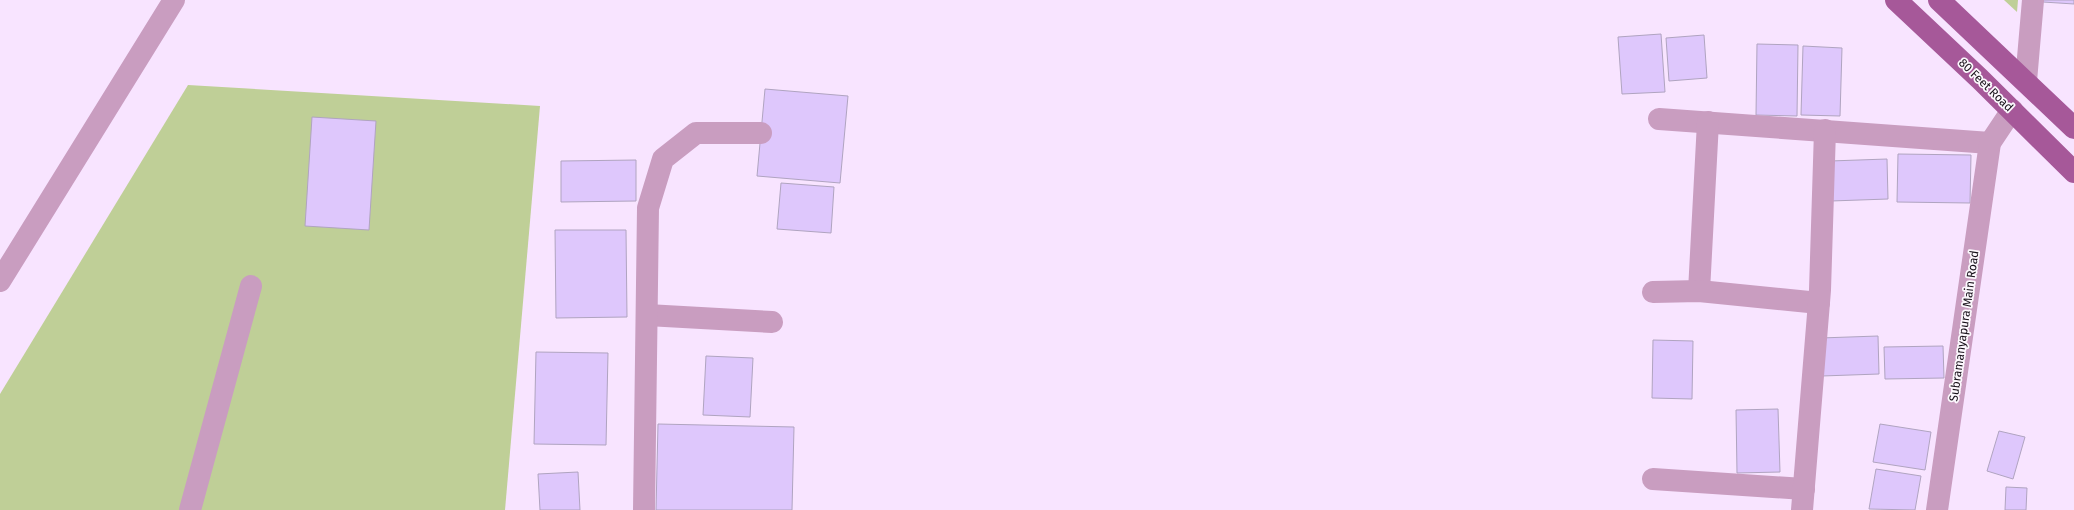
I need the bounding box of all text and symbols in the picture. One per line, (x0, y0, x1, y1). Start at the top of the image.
street label: 80 Feet Road (1956, 56, 2016, 114)
street label: Subramanyapura Main Road (1946, 249, 1982, 403)

